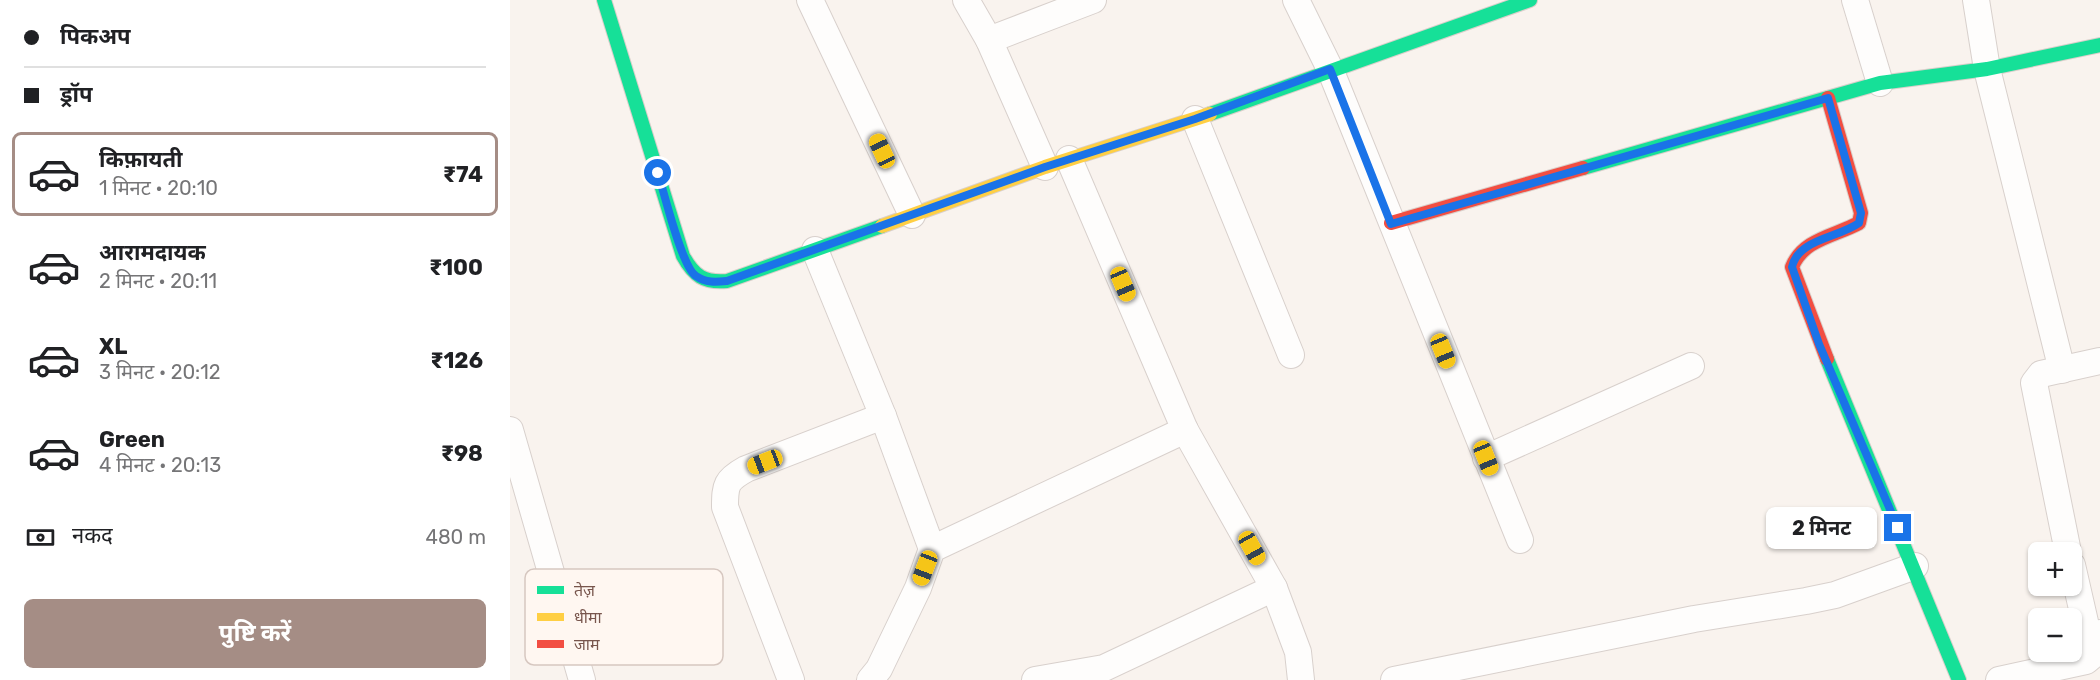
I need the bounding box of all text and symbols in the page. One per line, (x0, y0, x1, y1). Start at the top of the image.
text: पिकअप (60, 23, 131, 50)
text: ड्रॉप (60, 81, 93, 108)
car (866, 131, 898, 171)
text: किफ़ायती (99, 146, 183, 173)
icon: car (27, 147, 81, 201)
route start (644, 159, 671, 186)
text: ₹74 (443, 161, 483, 188)
text: 1 मिनट · 20:10 (99, 176, 218, 200)
text: आरामदायक (99, 239, 206, 266)
icon: car (27, 240, 81, 294)
text: ₹100 (429, 254, 483, 281)
car (1108, 264, 1138, 304)
text: 2 मिनट · 20:11 (99, 269, 217, 293)
car (1428, 331, 1458, 371)
icon: car (27, 333, 81, 387)
text: XL (99, 333, 127, 360)
text: ₹126 (430, 347, 483, 374)
text: 3 मिनट · 20:12 (99, 360, 221, 384)
icon: car (27, 426, 81, 480)
text: Green (99, 426, 165, 453)
car (1471, 438, 1501, 478)
text: ₹98 (441, 440, 483, 467)
car (745, 447, 785, 477)
text: 4 मिनट · 20:13 (99, 453, 221, 477)
callout: 2 मिनट (1766, 507, 1877, 549)
route end (1884, 514, 1911, 541)
text: 2 मिनट (1792, 516, 1851, 540)
icon: cash (24, 521, 57, 554)
text: नकद (72, 522, 113, 549)
text: 480 m (425, 525, 486, 549)
car (1235, 528, 1269, 568)
map controls (2028, 542, 2082, 662)
button: + (2028, 542, 2082, 596)
car (910, 548, 940, 588)
legend (525, 569, 723, 665)
text: तेज़ (574, 581, 596, 600)
button: पुष्टि करें (24, 599, 486, 668)
text: धीमा (574, 608, 603, 627)
button: − (2028, 608, 2082, 662)
text: जाम (574, 635, 600, 654)

